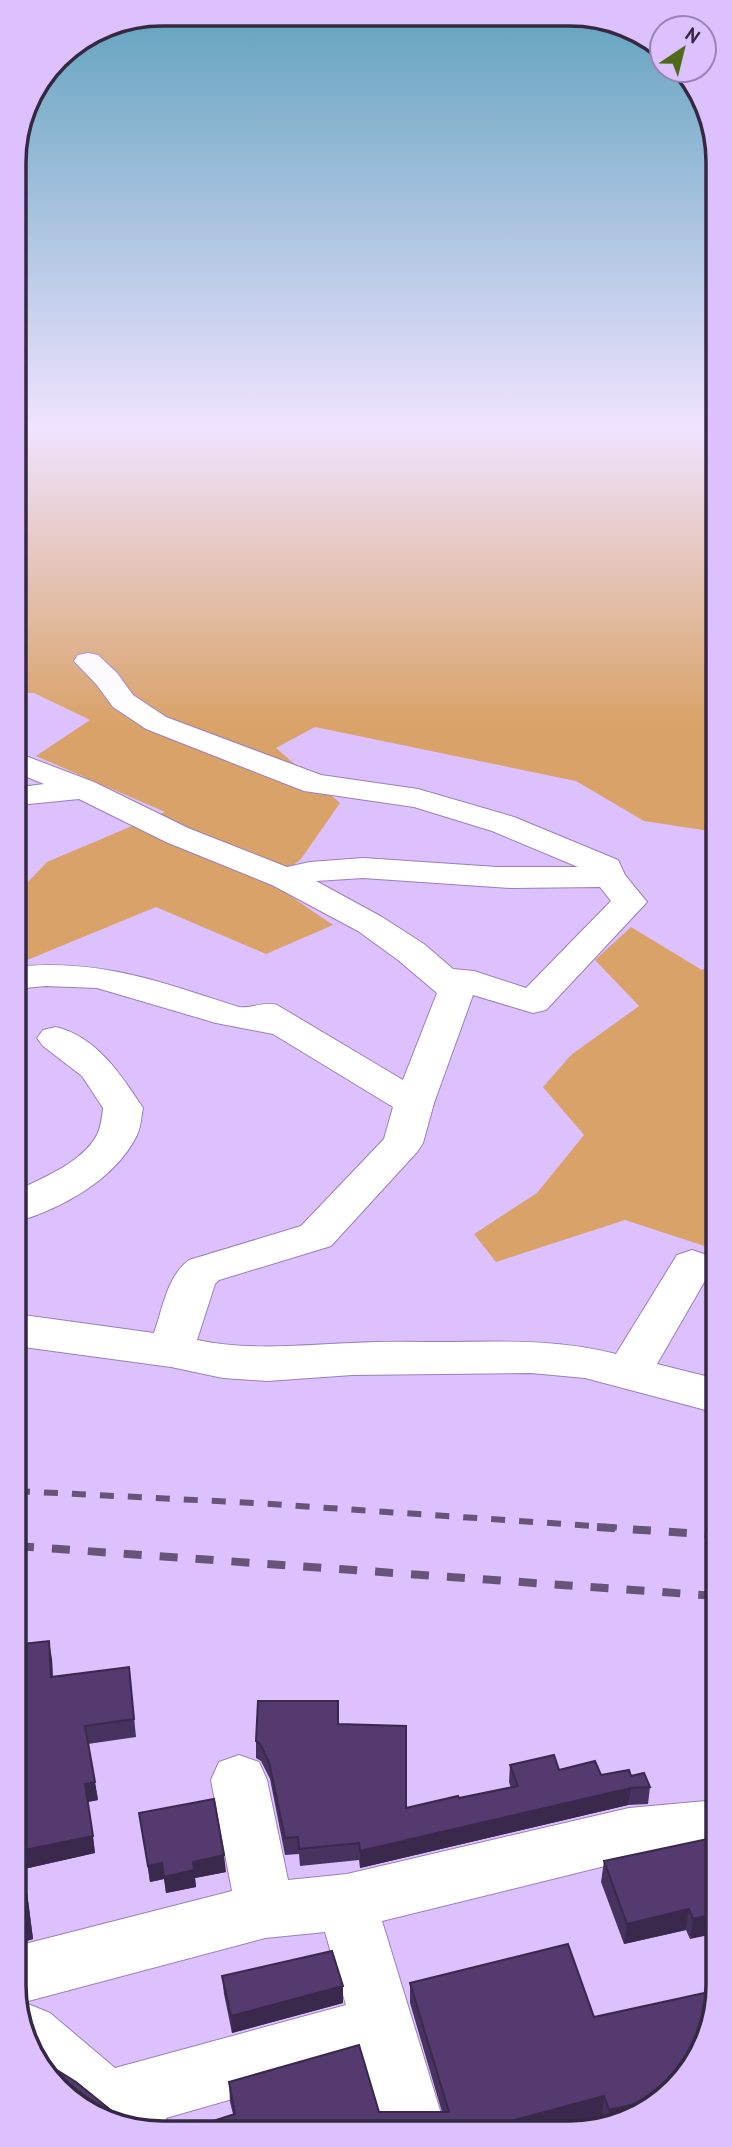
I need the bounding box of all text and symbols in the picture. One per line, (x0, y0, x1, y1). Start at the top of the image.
north arrow (648, 14, 718, 84)
text: N (681, 22, 705, 48)

